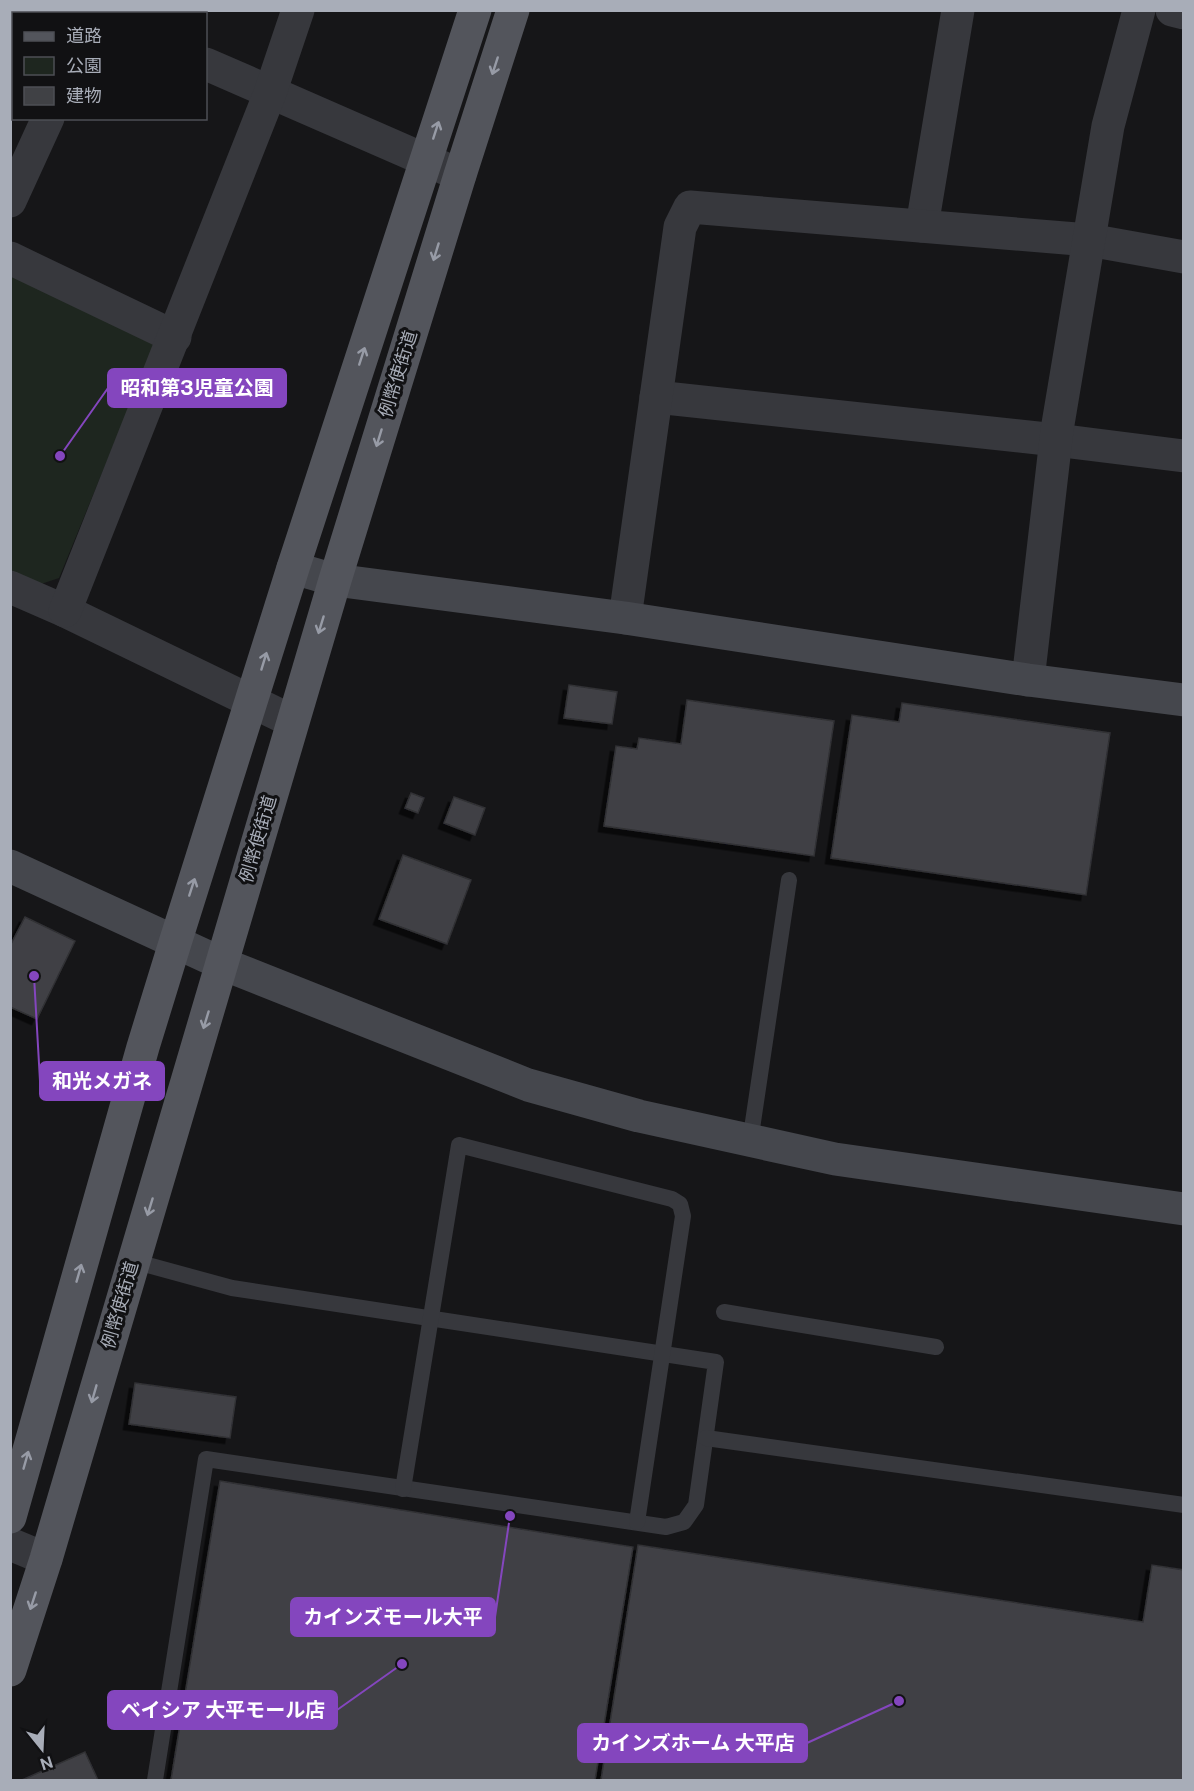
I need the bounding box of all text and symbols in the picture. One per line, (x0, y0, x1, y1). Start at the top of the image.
legend (12, 12, 207, 120)
text: 道路 (66, 25, 102, 46)
text: 公園 (66, 55, 102, 76)
one-way arrow (489, 56, 500, 75)
text: 建物 (66, 85, 102, 106)
one-way arrow (431, 121, 442, 140)
one-way arrow (430, 242, 441, 261)
street label: 例幣使街道 (374, 328, 421, 420)
one-way arrow (357, 347, 368, 366)
callout: 昭和第3児童公園 (108, 369, 286, 407)
text: 昭和第3児童公園 (120, 376, 274, 400)
one-way arrow (372, 428, 383, 447)
one-way arrow (315, 615, 326, 634)
one-way arrow (259, 652, 270, 671)
street label: 例幣使街道 (235, 793, 280, 885)
one-way arrow (188, 878, 199, 897)
one-way arrow (200, 1010, 211, 1029)
callout: 和光メガネ (40, 1062, 164, 1100)
text: 和光メガネ (52, 1069, 152, 1093)
one-way arrow (144, 1197, 155, 1216)
street label: 例幣使街道 (97, 1259, 142, 1351)
one-way arrow (74, 1263, 86, 1282)
one-way arrow (88, 1384, 100, 1403)
one-way arrow (21, 1451, 33, 1470)
one-way arrow (26, 1591, 37, 1610)
callout: カインズモール大平 (291, 1598, 495, 1636)
text: カインズモール大平 (303, 1605, 483, 1629)
callout: ベイシア 大平モール店 (108, 1691, 337, 1729)
text: ベイシア 大平モール店 (121, 1698, 325, 1722)
north arrow (12, 1719, 72, 1779)
callout: カインズホーム 大平店 (578, 1724, 807, 1762)
text: カインズホーム 大平店 (591, 1731, 795, 1755)
text: N (38, 1752, 55, 1774)

